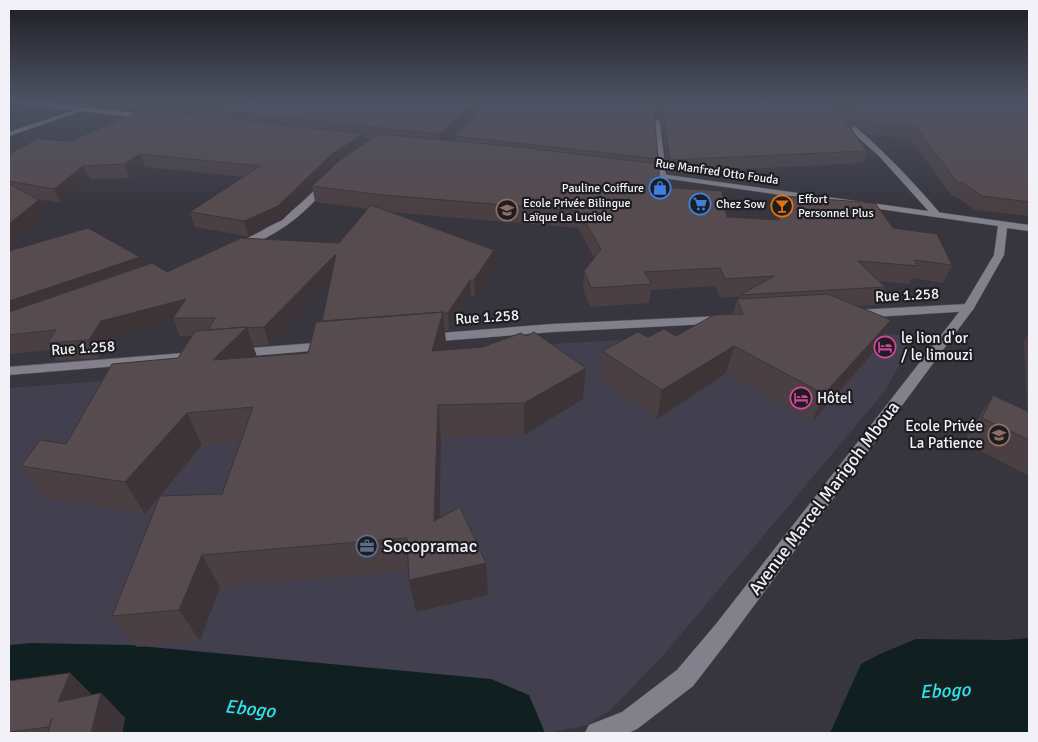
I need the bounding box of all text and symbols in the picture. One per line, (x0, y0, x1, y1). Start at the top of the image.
street label: Rue Manfred Otto Fouda (655, 156, 779, 188)
shop icon: Pauline Coiffure (648, 176, 672, 200)
place label: Pauline Coiffure (562, 181, 644, 196)
supermarket icon: Chez Sow (688, 192, 712, 216)
place label: Effort Personnel Plus (798, 192, 874, 221)
bar icon: Effort Personnel Plus (770, 194, 794, 218)
place label: Ecole Privée Bilingue Laïque La Luciole (523, 196, 631, 225)
place label: Chez Sow (716, 197, 766, 212)
school or university icon: Ecole Privée Bilingue Laïque La Luciole (495, 198, 519, 222)
street label: Rue 1.258 (875, 284, 939, 306)
street label: Rue 1.258 (454, 306, 520, 328)
place label: le lion d'or / le limouzi (901, 329, 973, 364)
hotel icon: le lion d'or / le limouzi (873, 335, 897, 359)
street label: Rue 1.258 (50, 337, 116, 359)
hotel icon: Hôtel (789, 386, 813, 410)
place label: Hôtel (817, 389, 852, 407)
street label: Avenue Marcel Marigoh Mboua (744, 397, 904, 599)
place label: Ecole Privée La Patience (905, 417, 983, 452)
school or university icon: Ecole Privée La Patience (987, 423, 1011, 447)
office icon: Socopramac (355, 534, 379, 558)
place label: Socopramac (383, 535, 477, 557)
water label: Ebogo (919, 678, 972, 704)
water label: Ebogo (224, 694, 278, 724)

